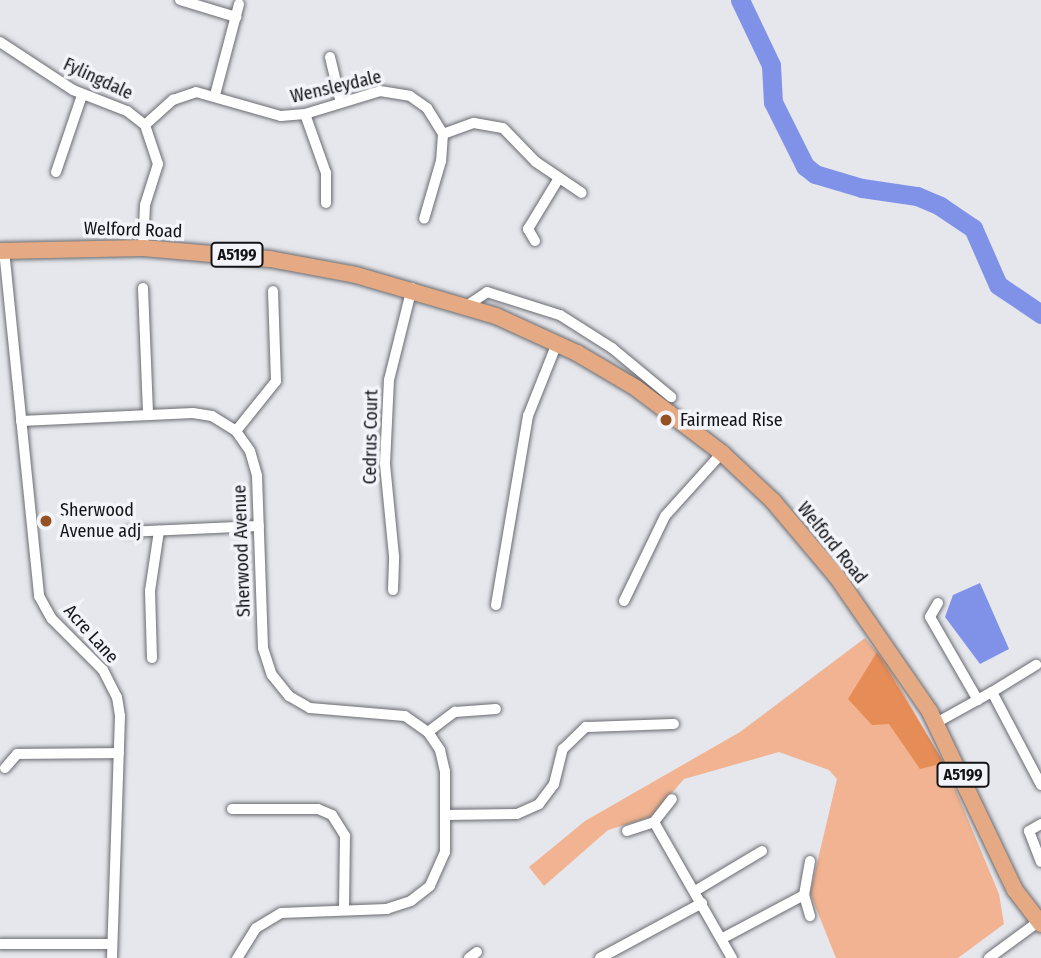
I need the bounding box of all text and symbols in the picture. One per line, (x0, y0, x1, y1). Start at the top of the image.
street label: Fylingdale (60, 54, 136, 104)
street label: Wensleydale (288, 66, 384, 108)
street label: Welford Road (83, 217, 183, 243)
road number: A5199 (209, 243, 265, 268)
street label: Cedrus Court (359, 389, 383, 485)
place label: Fairmead Rise (680, 409, 783, 431)
marker: Fairmead Rise (658, 412, 674, 428)
street label: Sherwood Avenue (229, 485, 255, 617)
street label: Welford Road (793, 498, 871, 588)
place label: Sherwood Avenue adj (60, 500, 141, 542)
marker: Sherwood Avenue adj (38, 513, 54, 529)
street label: Acre Lane (59, 600, 123, 668)
road number: A5199 (935, 762, 991, 788)

